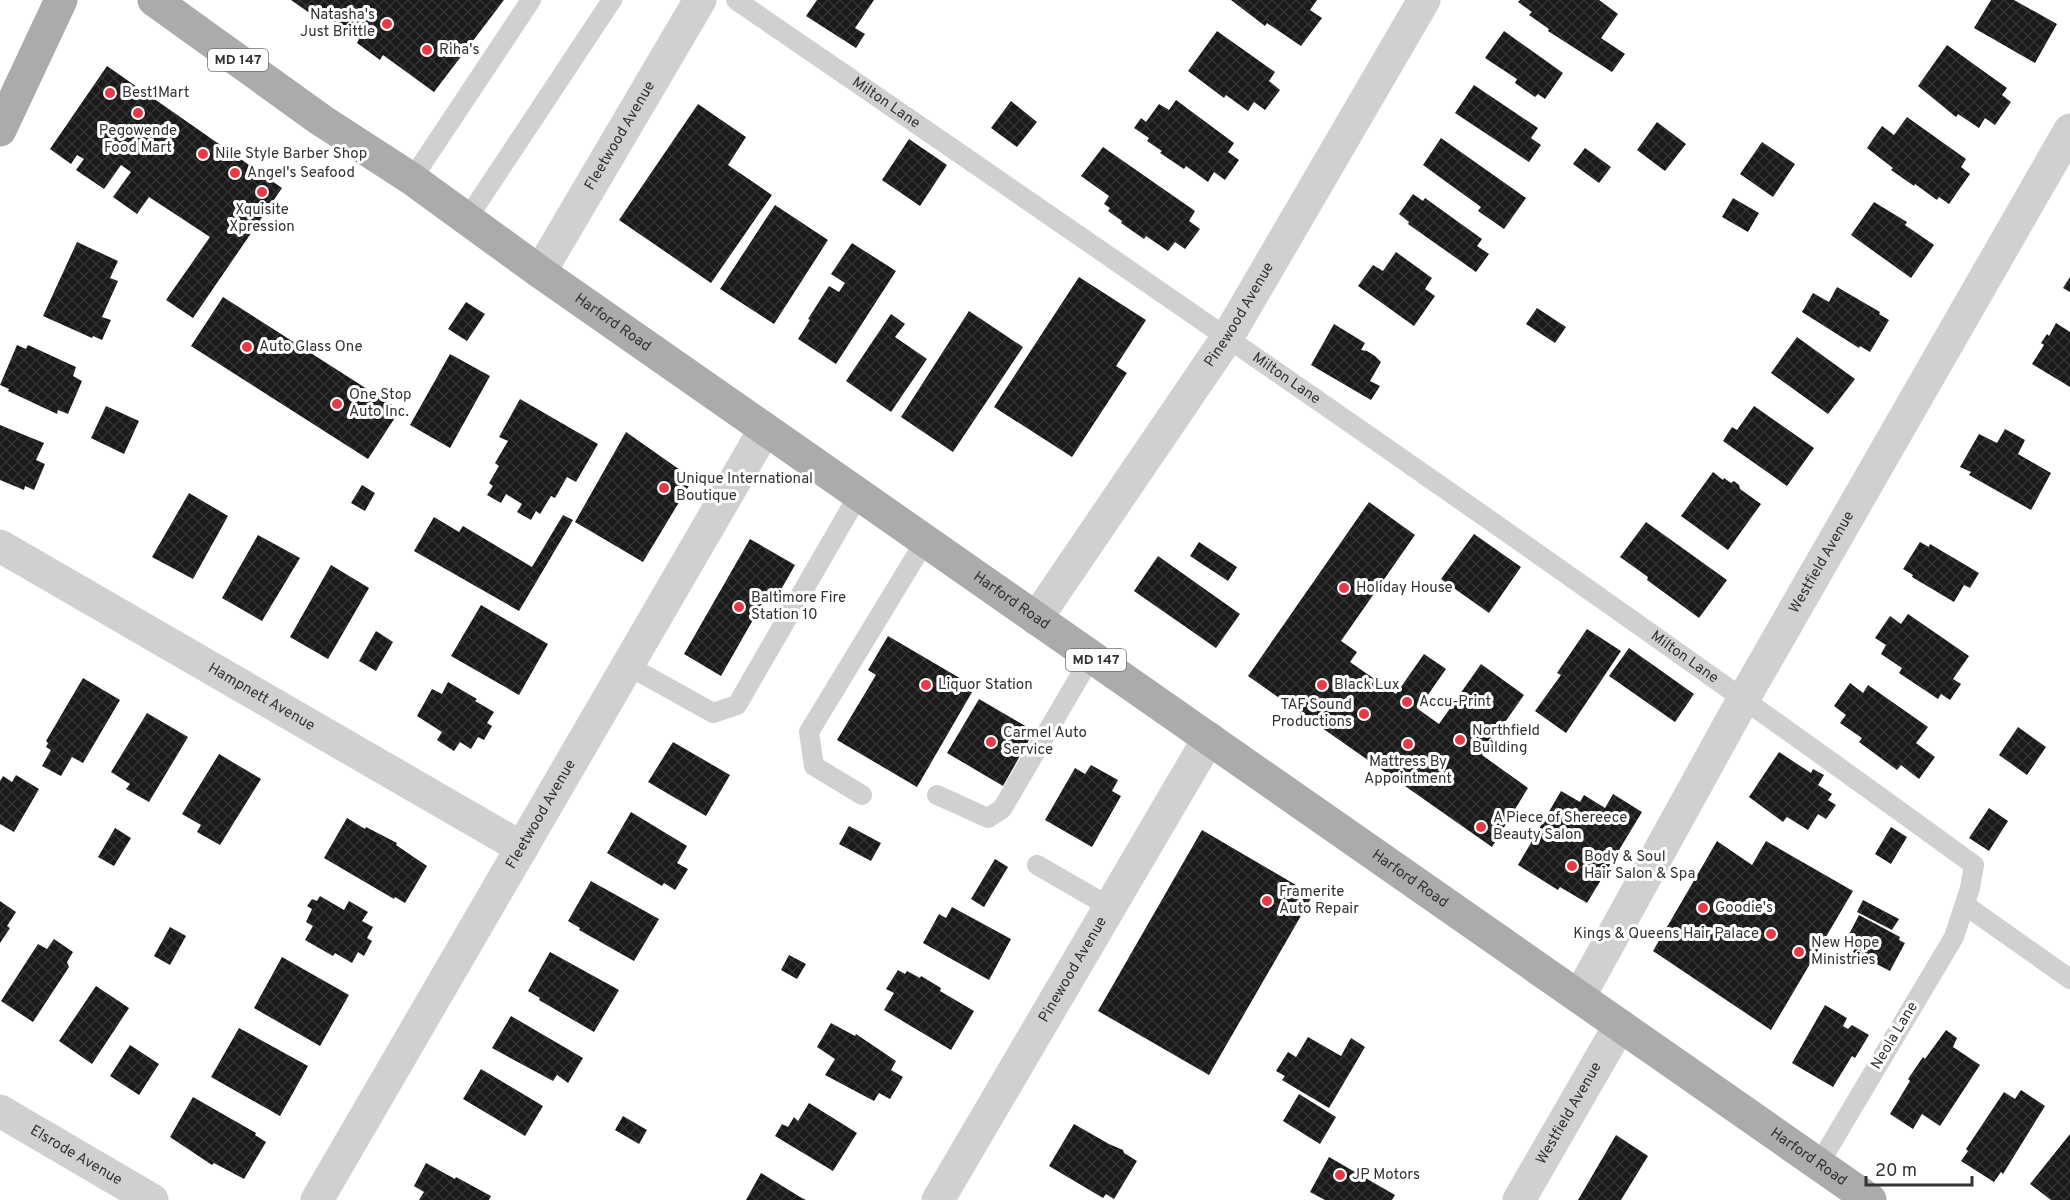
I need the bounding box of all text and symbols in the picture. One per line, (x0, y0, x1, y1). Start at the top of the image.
place label: Natasha's Just Brittle (300, 6, 375, 42)
marker: Natasha's Just Brittle (380, 17, 394, 31)
place label: Riha's (439, 41, 479, 60)
marker: Riha's (420, 43, 434, 57)
road number: MD 147 (208, 49, 268, 71)
street label: Milton Lane (848, 73, 924, 133)
street label: Fleetwood Avenue (581, 78, 660, 194)
place label: Best1Mart (122, 84, 189, 103)
marker: Best1Mart (103, 86, 117, 100)
marker: Pegowende Food Mart (131, 106, 145, 120)
place label: Pegowende Food Mart (99, 122, 177, 158)
place label: Nile Style Barber Shop (215, 145, 367, 164)
marker: Nile Style Barber Shop (196, 147, 210, 161)
place label: Angel's Seafood (247, 164, 355, 183)
marker: Angel's Seafood (228, 166, 242, 180)
marker: Xquisite Xpression (255, 185, 269, 199)
place label: Xquisite Xpression (229, 201, 295, 237)
street label: Pinewood Avenue (1200, 259, 1278, 371)
street label: Harford Road (571, 289, 655, 356)
place label: Auto Glass One (259, 338, 362, 357)
marker: Auto Glass One (240, 340, 254, 354)
street label: Milton Lane (1248, 348, 1324, 409)
place label: One Stop Auto Inc. (349, 386, 411, 422)
marker: One Stop Auto Inc. (330, 397, 344, 411)
place label: Unique International Boutique (676, 470, 813, 506)
marker: Unique International Boutique (657, 481, 671, 495)
street label: Westfield Avenue (1785, 508, 1859, 617)
street label: Harford Road (969, 568, 1053, 634)
place label: Holiday House (1356, 579, 1453, 598)
marker: Holiday House (1337, 581, 1351, 595)
place label: Baltimore Fire Station 10 (751, 589, 846, 625)
marker: Baltimore Fire Station 10 (732, 600, 746, 614)
street label: Milton Lane (1647, 627, 1722, 688)
road number: MD 147 (1066, 649, 1126, 671)
street label: Hampnett Avenue (205, 659, 318, 736)
place label: Liquor Station (938, 676, 1033, 695)
place label: Black Lux (1334, 676, 1400, 695)
marker: Liquor Station (919, 678, 933, 692)
marker: Black Lux (1315, 678, 1329, 692)
place label: Accu-Print (1419, 693, 1491, 712)
marker: Accu-Print (1400, 695, 1414, 709)
place label: TAF Sound Productions (1271, 696, 1352, 732)
marker: TAF Sound Productions (1357, 707, 1371, 721)
place label: Northfield Building (1472, 722, 1540, 758)
place label: Carmel Auto Service (1003, 724, 1087, 760)
marker: Northfield Building (1453, 733, 1467, 747)
marker: Carmel Auto Service (984, 735, 998, 749)
marker: Mattress By Appointment (1401, 737, 1415, 751)
place label: Mattress By Appointment (1364, 753, 1452, 789)
street label: Fleetwood Avenue (502, 756, 580, 873)
place label: A Piece of Shereece Beauty Salon (1493, 809, 1627, 845)
marker: A Piece of Shereece Beauty Salon (1474, 820, 1488, 834)
street label: Harford Road (1368, 846, 1452, 912)
place label: Body & Soul Hair Salon & Spa (1584, 848, 1695, 884)
marker: Body & Soul Hair Salon & Spa (1565, 859, 1579, 873)
place label: Framerite Auto Repair (1279, 883, 1359, 919)
marker: Framerite Auto Repair (1260, 894, 1274, 908)
place label: Goodie's (1715, 899, 1773, 918)
marker: Goodie's (1696, 901, 1710, 915)
street label: Pinewood Avenue (1035, 913, 1111, 1026)
place label: Kings & Queens Hair Palace (1573, 925, 1759, 944)
marker: Kings & Queens Hair Palace (1764, 927, 1778, 941)
place label: New Hope Ministries (1811, 934, 1879, 970)
marker: New Hope Ministries (1792, 945, 1806, 959)
street label: Neola Lane (1867, 999, 1923, 1073)
street label: Westfield Avenue (1532, 1059, 1606, 1168)
street label: Elsrode Avenue (26, 1121, 125, 1190)
street label: Harford Road (1766, 1124, 1850, 1190)
scale bar (1866, 1149, 1972, 1187)
text: 20 m (1875, 1160, 1917, 1183)
place label: JP Motors (1352, 1166, 1420, 1185)
marker: JP Motors (1333, 1168, 1347, 1182)

